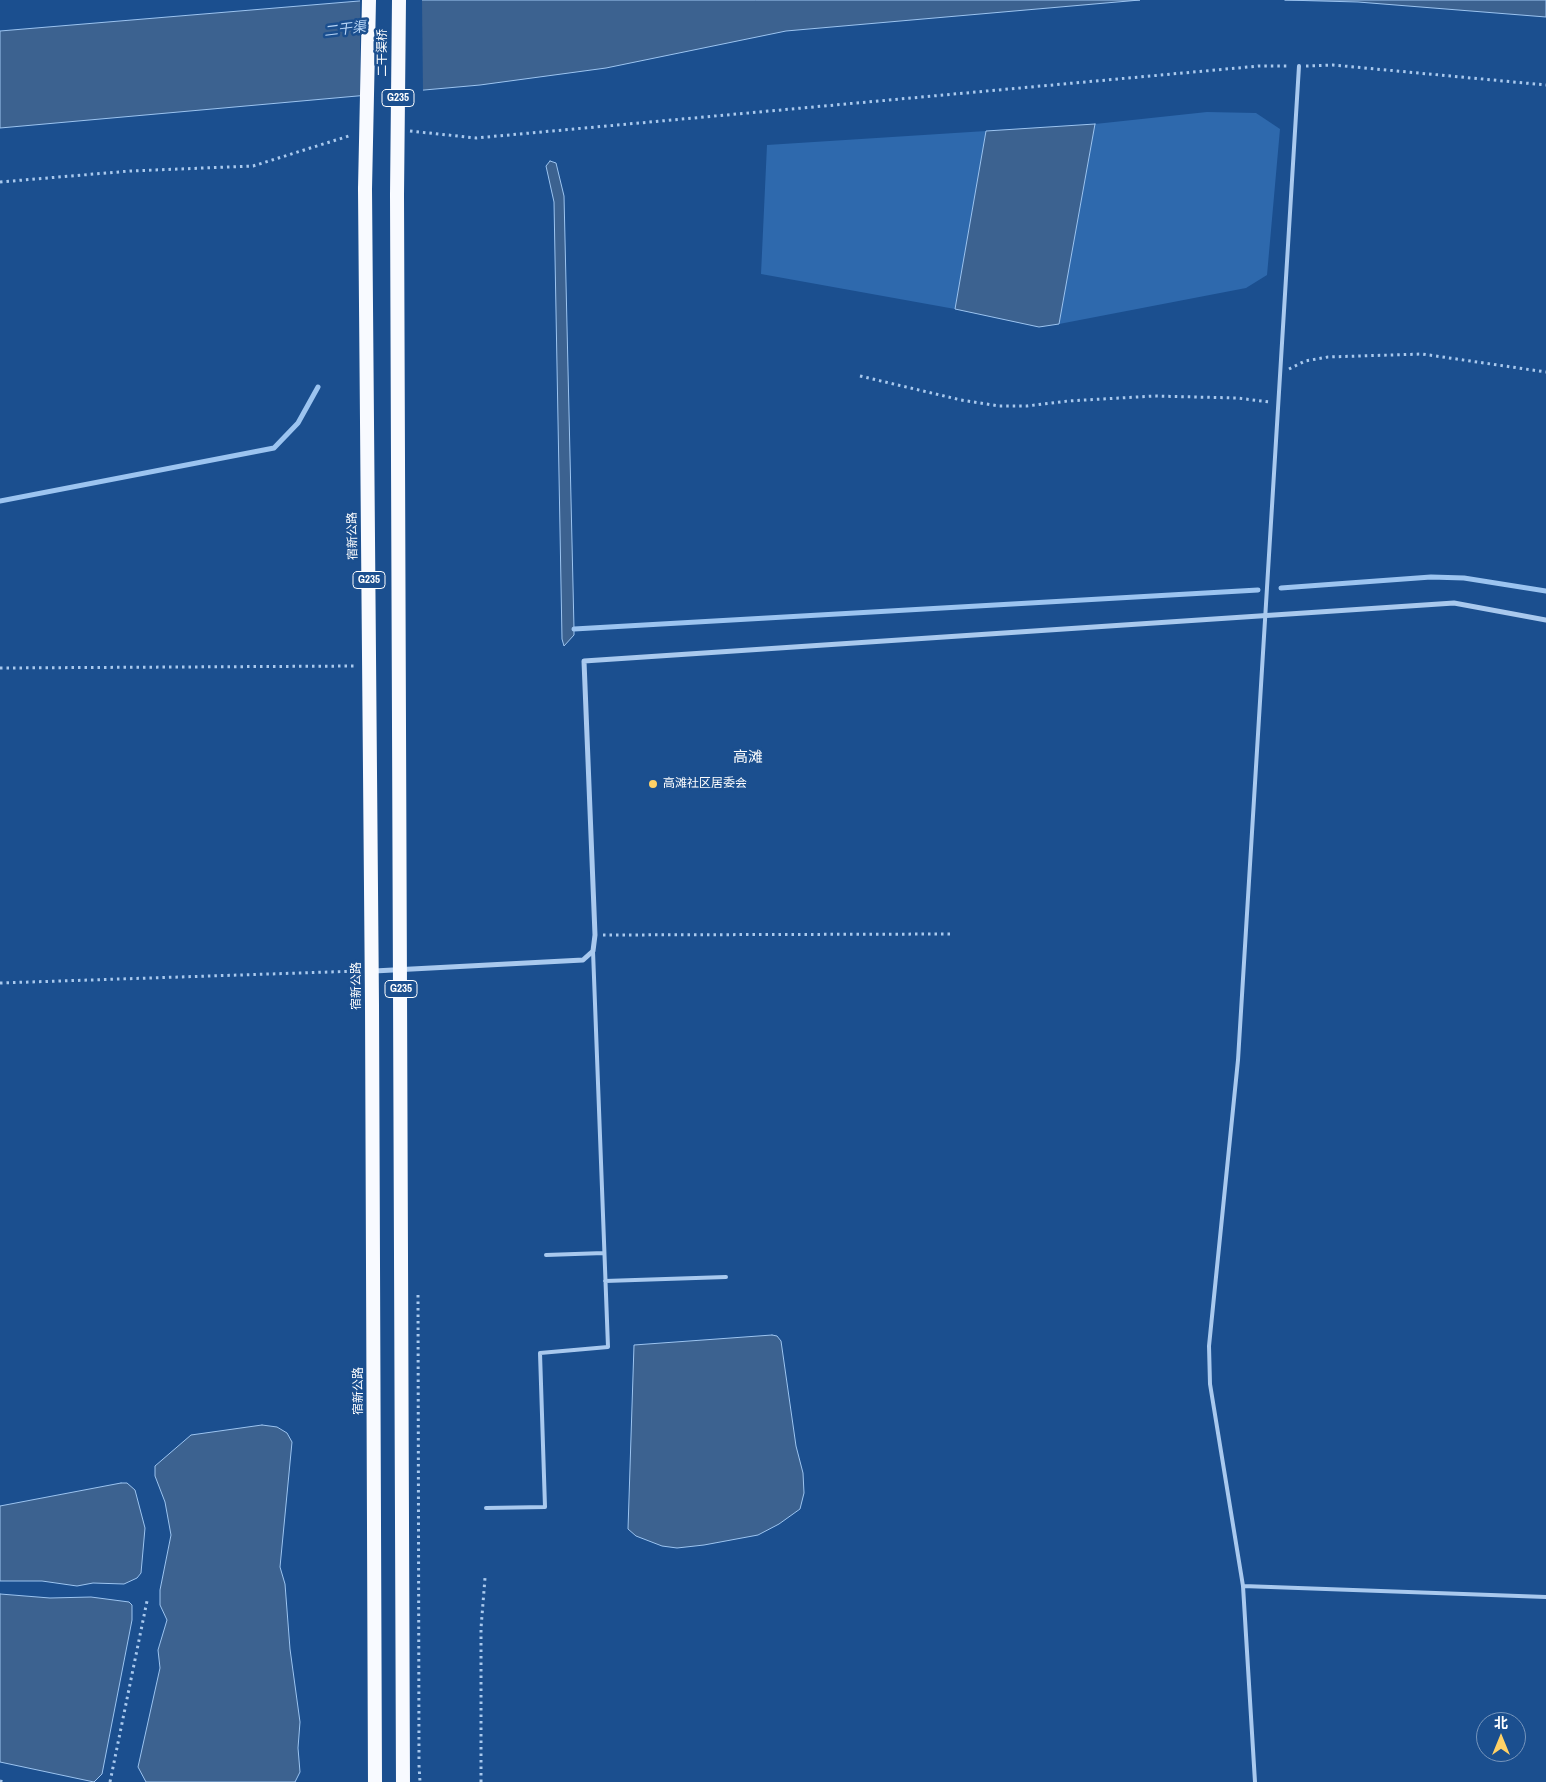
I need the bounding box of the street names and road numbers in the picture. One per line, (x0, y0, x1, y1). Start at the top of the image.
street label: 二干渠桥 (376, 29, 390, 77)
road number: G235 (382, 90, 414, 106)
street label: 宿新公路 (345, 512, 361, 560)
road number: G235 (353, 572, 385, 588)
street label: 宿新公路 (350, 962, 364, 1010)
road number: G235 (385, 981, 417, 998)
street label: 宿新公路 (352, 1367, 366, 1415)

